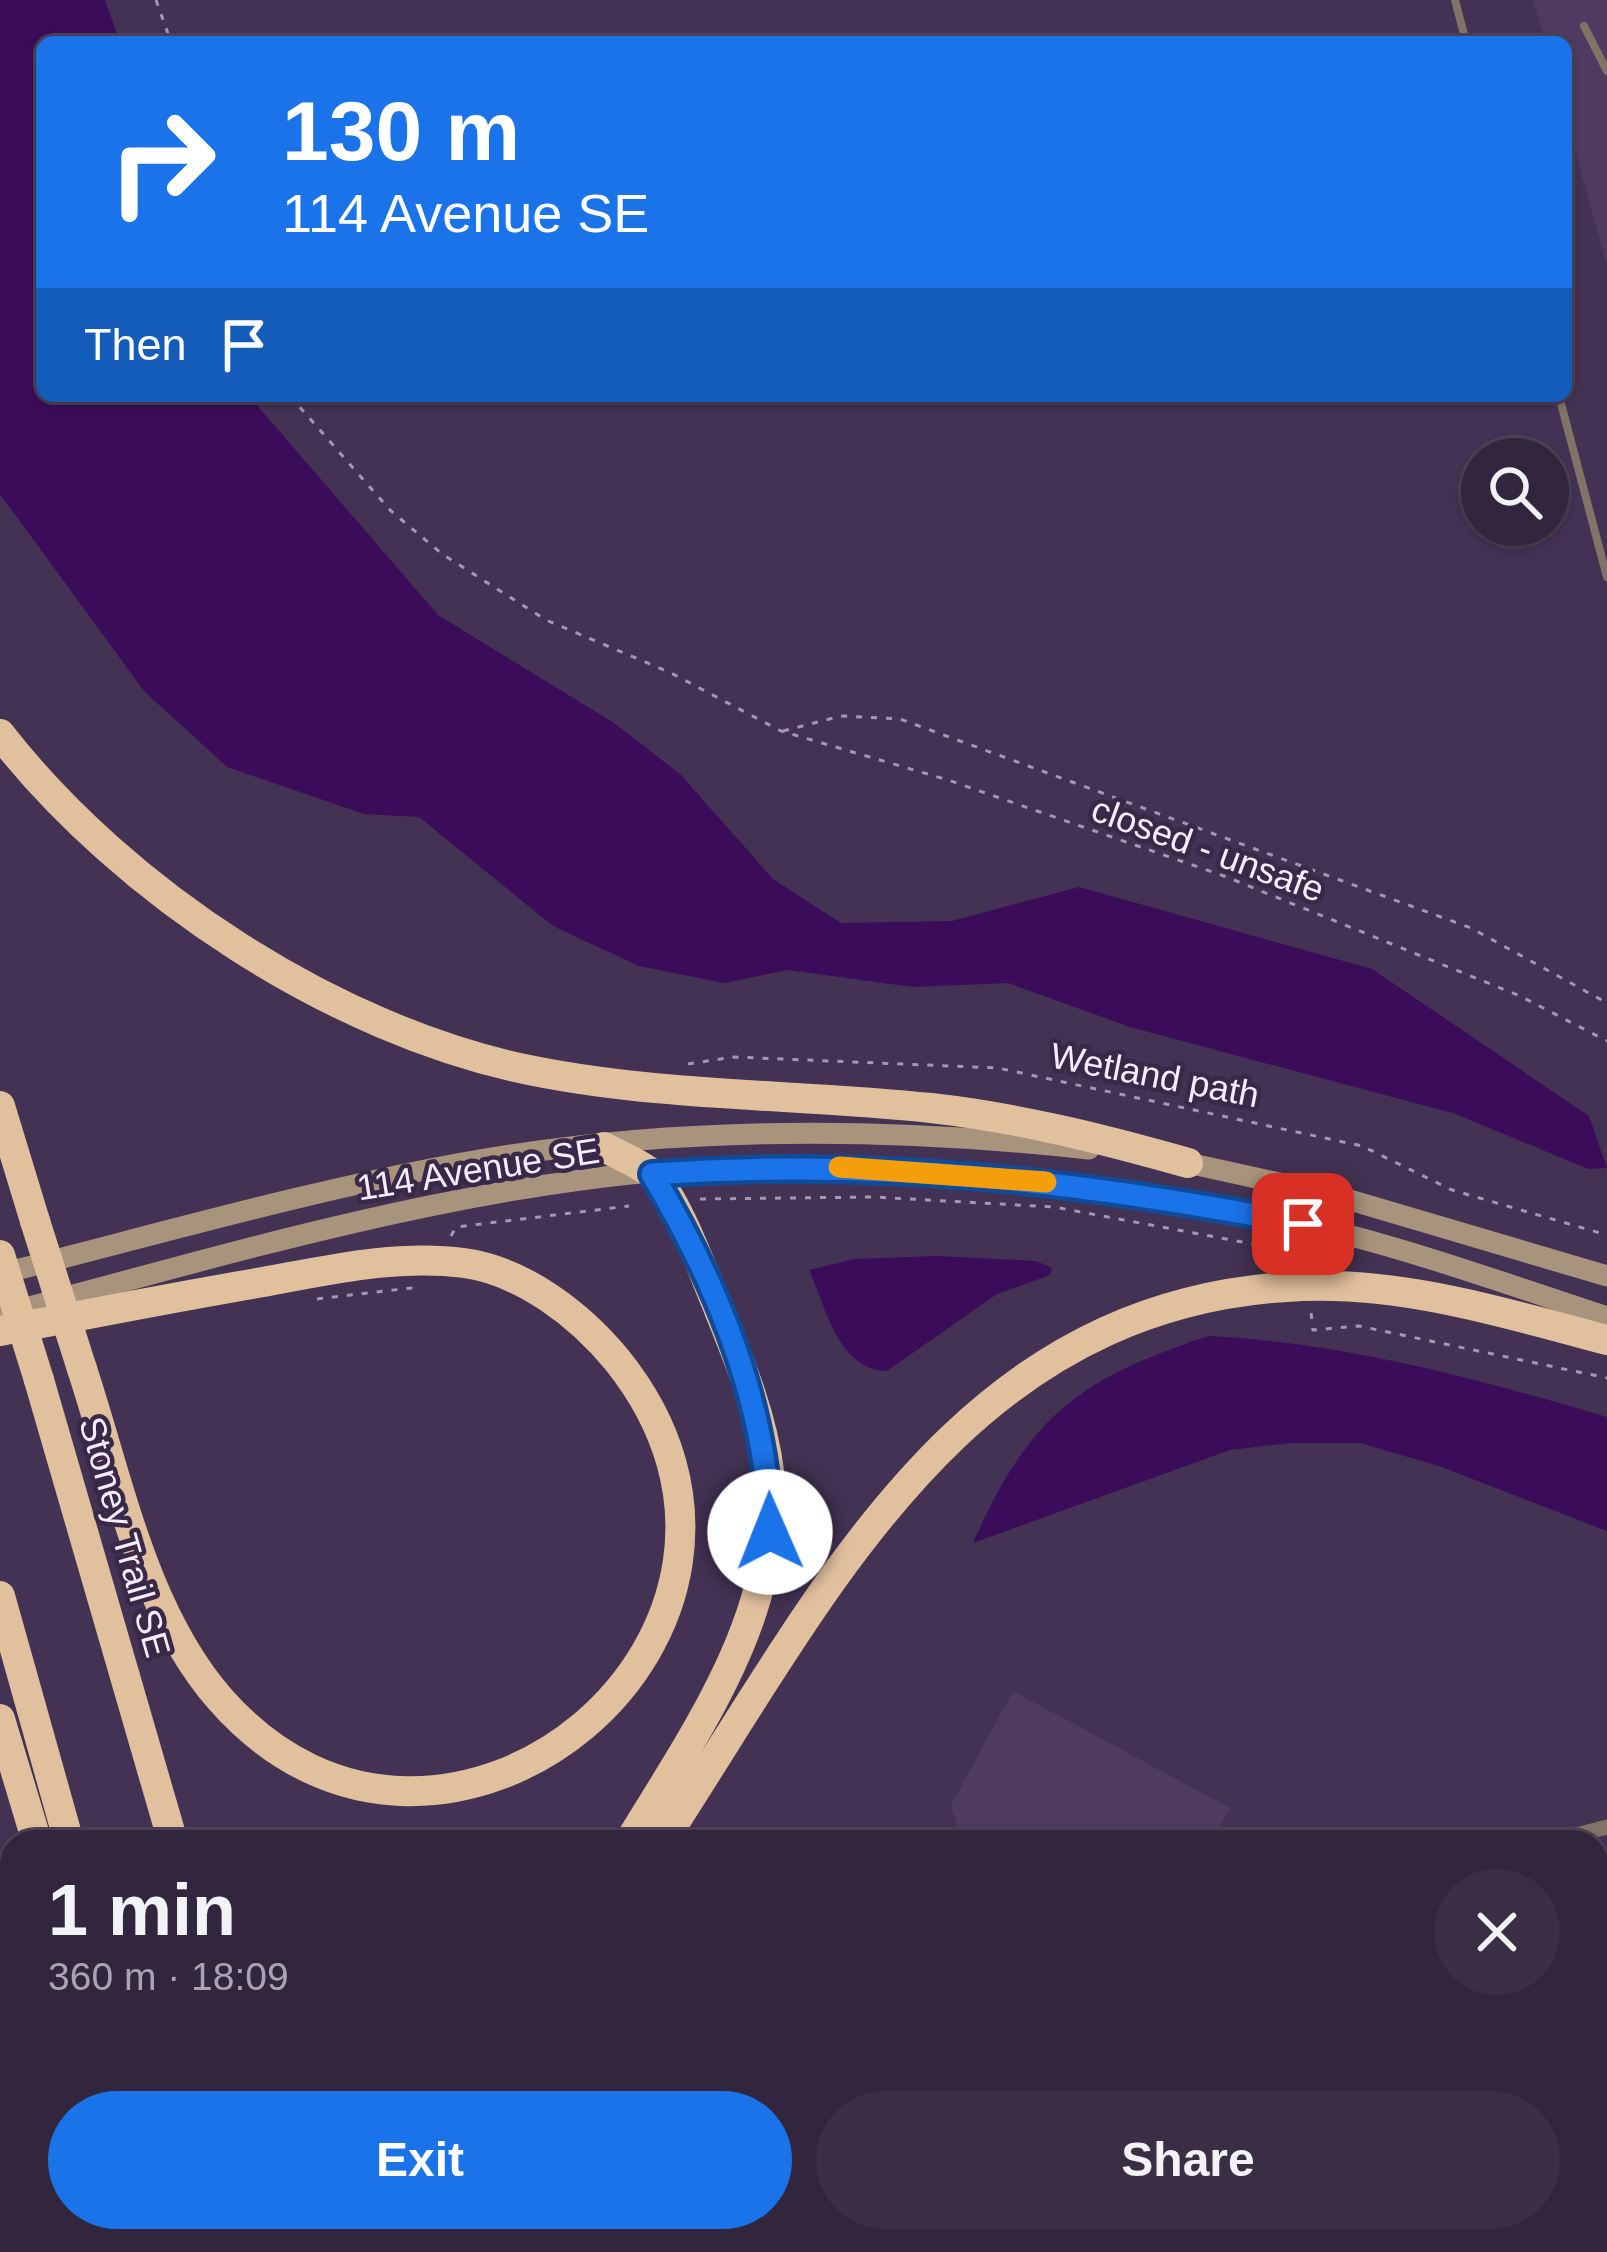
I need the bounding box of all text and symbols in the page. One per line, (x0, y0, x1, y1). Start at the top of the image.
icon: right (84, 84, 240, 240)
text: 130 m (282, 84, 520, 178)
text: 114 Avenue SE (282, 183, 649, 243)
icon: arrive (211, 312, 277, 378)
text: Then (84, 319, 187, 370)
map controls (1461, 438, 1569, 546)
button: search (1461, 438, 1569, 546)
street label: closed - unsafe (1086, 788, 1330, 910)
street label: Wetland path (1047, 1035, 1263, 1115)
street label: 114 Avenue SE (354, 1130, 602, 1208)
pin (1252, 1173, 1354, 1275)
icon: arrive (1270, 1191, 1336, 1257)
street label: Stoney Trail SE (71, 1412, 179, 1662)
position arrow (707, 1469, 833, 1595)
button: close (1434, 1869, 1560, 1995)
text: 1 min (48, 1870, 236, 1950)
text: 360 m · 18:09 (48, 1955, 289, 1998)
button: Exit (48, 2091, 792, 2229)
button: Share (816, 2091, 1560, 2229)

